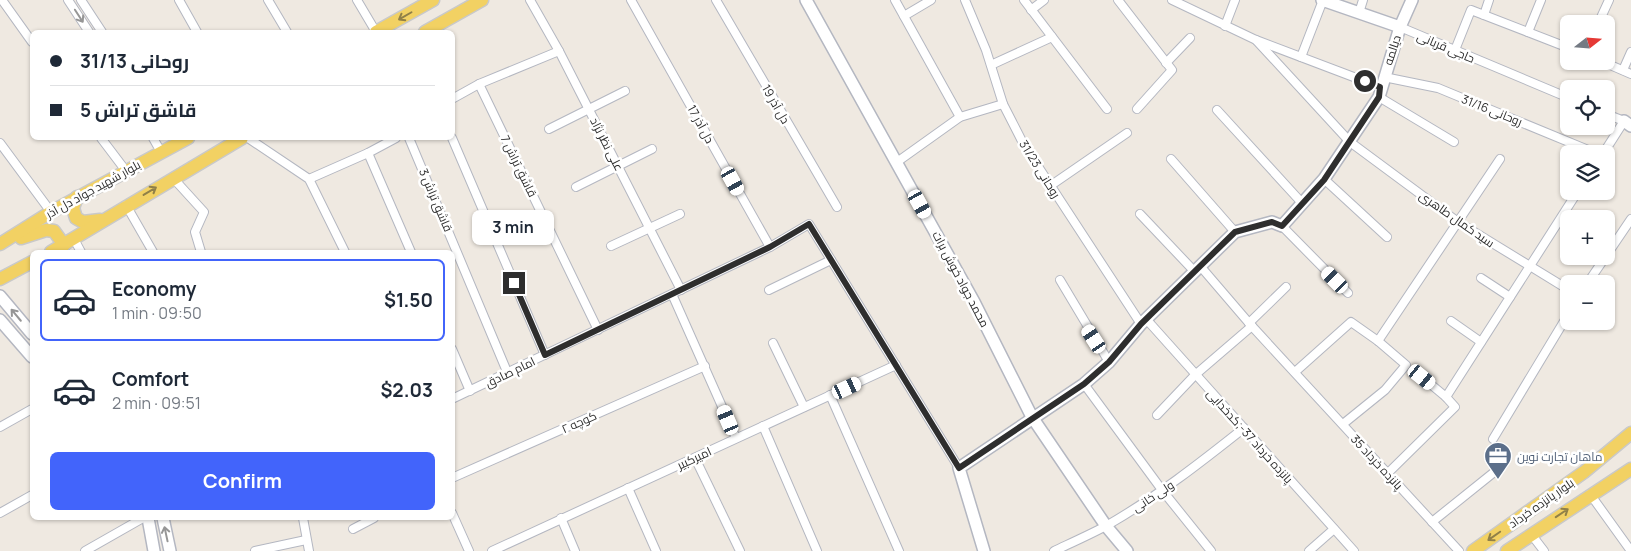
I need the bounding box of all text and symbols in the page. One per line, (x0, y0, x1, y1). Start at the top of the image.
one-way arrow (74, 9, 84, 23)
one-way arrow (398, 12, 412, 22)
north arrow (1560, 15, 1615, 70)
map controls (1560, 15, 1615, 330)
street label: حاجی قربانی (1414, 27, 1478, 67)
street label: دیالمه (1379, 33, 1405, 67)
text: روحانی 31/13 (80, 48, 189, 74)
route start (1354, 70, 1376, 92)
button: locate (1560, 80, 1615, 135)
street label: دل آذر 19 (758, 81, 794, 127)
street label: روحانی 31/16 (1459, 90, 1525, 130)
text: قاشق تراش 5 (80, 97, 197, 123)
street label: دل آذر 17 (684, 102, 719, 146)
street label: علی نظر نژاد (586, 114, 628, 174)
street label: قاشق تراش 7 (497, 132, 541, 200)
street label: روحانی 31/23 (1015, 137, 1065, 201)
button: layers (1560, 145, 1615, 200)
street label: بلوار شهید جواد دل آذر (42, 156, 144, 223)
car (719, 164, 746, 198)
street label: قاشق تراش 3 (415, 166, 457, 234)
one-way arrow (143, 186, 158, 196)
car (906, 187, 933, 221)
street label: سید کمال طاهری (1416, 187, 1498, 251)
callout: 3 min (473, 210, 555, 246)
button: + (1560, 210, 1615, 265)
text: 3 min (492, 216, 534, 238)
street label: محمد جواد خوش برات (928, 228, 994, 330)
car (1319, 264, 1350, 296)
route end (503, 272, 525, 294)
button: − (1560, 275, 1615, 330)
text: Economy (112, 276, 196, 302)
icon: car (52, 278, 97, 323)
text: $1.50 (384, 287, 433, 313)
text: 1 min · 09:50 (112, 302, 202, 324)
one-way arrow (11, 308, 22, 321)
car (1079, 322, 1108, 356)
street label: امام صادق (482, 353, 538, 391)
car (1405, 362, 1438, 392)
text: Comfort (112, 366, 189, 392)
icon: car (52, 368, 97, 413)
car (830, 375, 863, 401)
text: $2.03 (380, 377, 433, 403)
street label: پانزده خرداد 37-;کدخدایی (1202, 385, 1298, 488)
text: 2 min · 09:51 (112, 392, 201, 414)
car (715, 403, 740, 437)
street label: کوچه ۲ (559, 407, 600, 438)
street label: پانزده خرداد 35 (1346, 431, 1408, 495)
office icon: ماهان تجارت نوین (1483, 441, 1513, 480)
street label: امیرکبیر (673, 443, 714, 474)
place label: ماهان تجارت نوین (1517, 448, 1602, 465)
button: Confirm (50, 452, 435, 510)
street label: بلوار پانزده خرداد (1505, 474, 1578, 533)
street label: ولی خانی (1129, 476, 1177, 516)
one-way arrow (1555, 508, 1569, 518)
one-way arrow (161, 527, 171, 543)
one-way arrow (1487, 531, 1501, 541)

